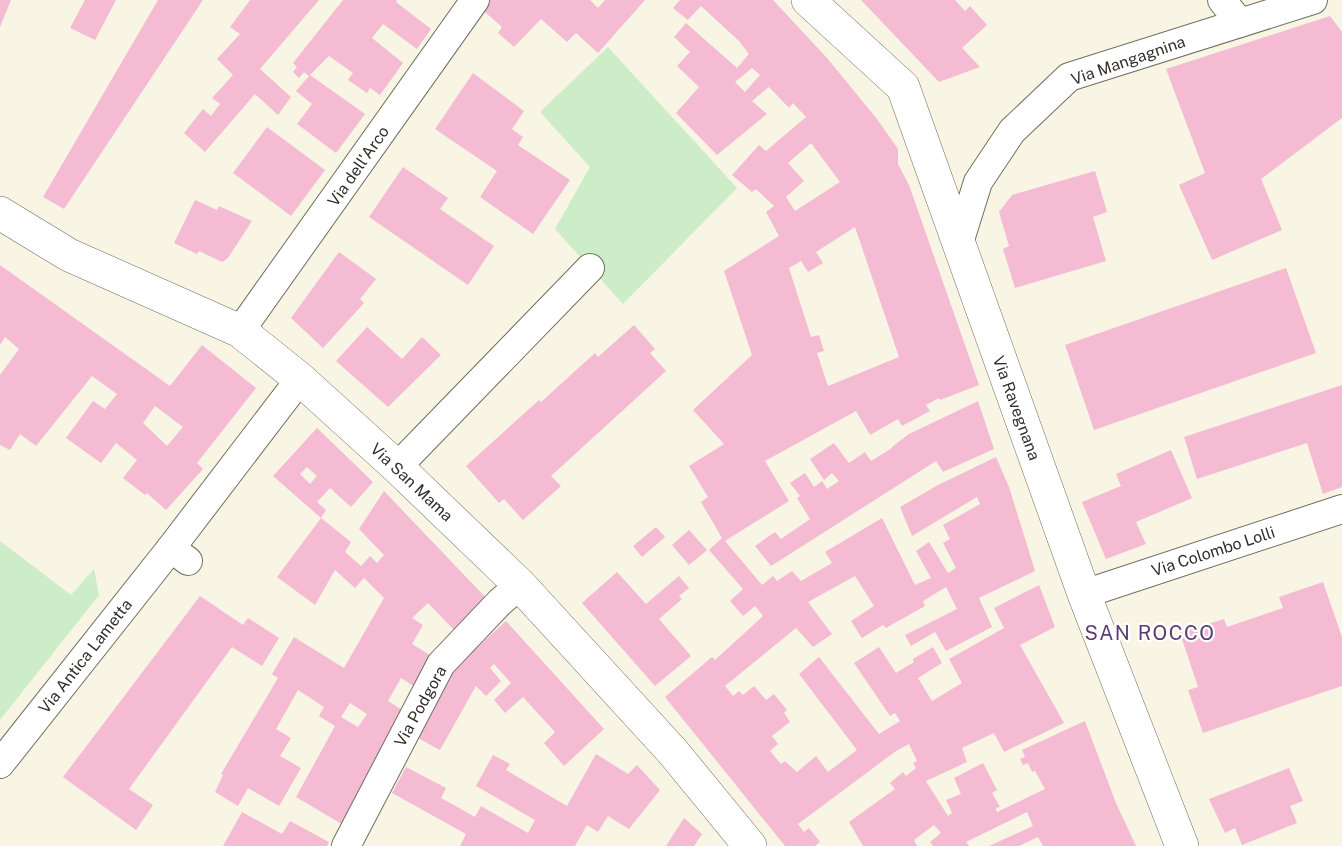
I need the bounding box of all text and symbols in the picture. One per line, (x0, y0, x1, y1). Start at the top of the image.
street label: Via Mangagnina (1069, 32, 1188, 89)
street label: Via dell'Arco (324, 122, 393, 210)
street label: Via Ravegnana (989, 353, 1044, 463)
street label: Via San Mama (367, 439, 457, 525)
street label: Via Colombo Lolli (1149, 523, 1277, 580)
street label: Via Antica Lametta (35, 595, 136, 717)
district label: SAN ROCCO (1085, 621, 1215, 645)
street label: Via Podgora (390, 662, 450, 750)

